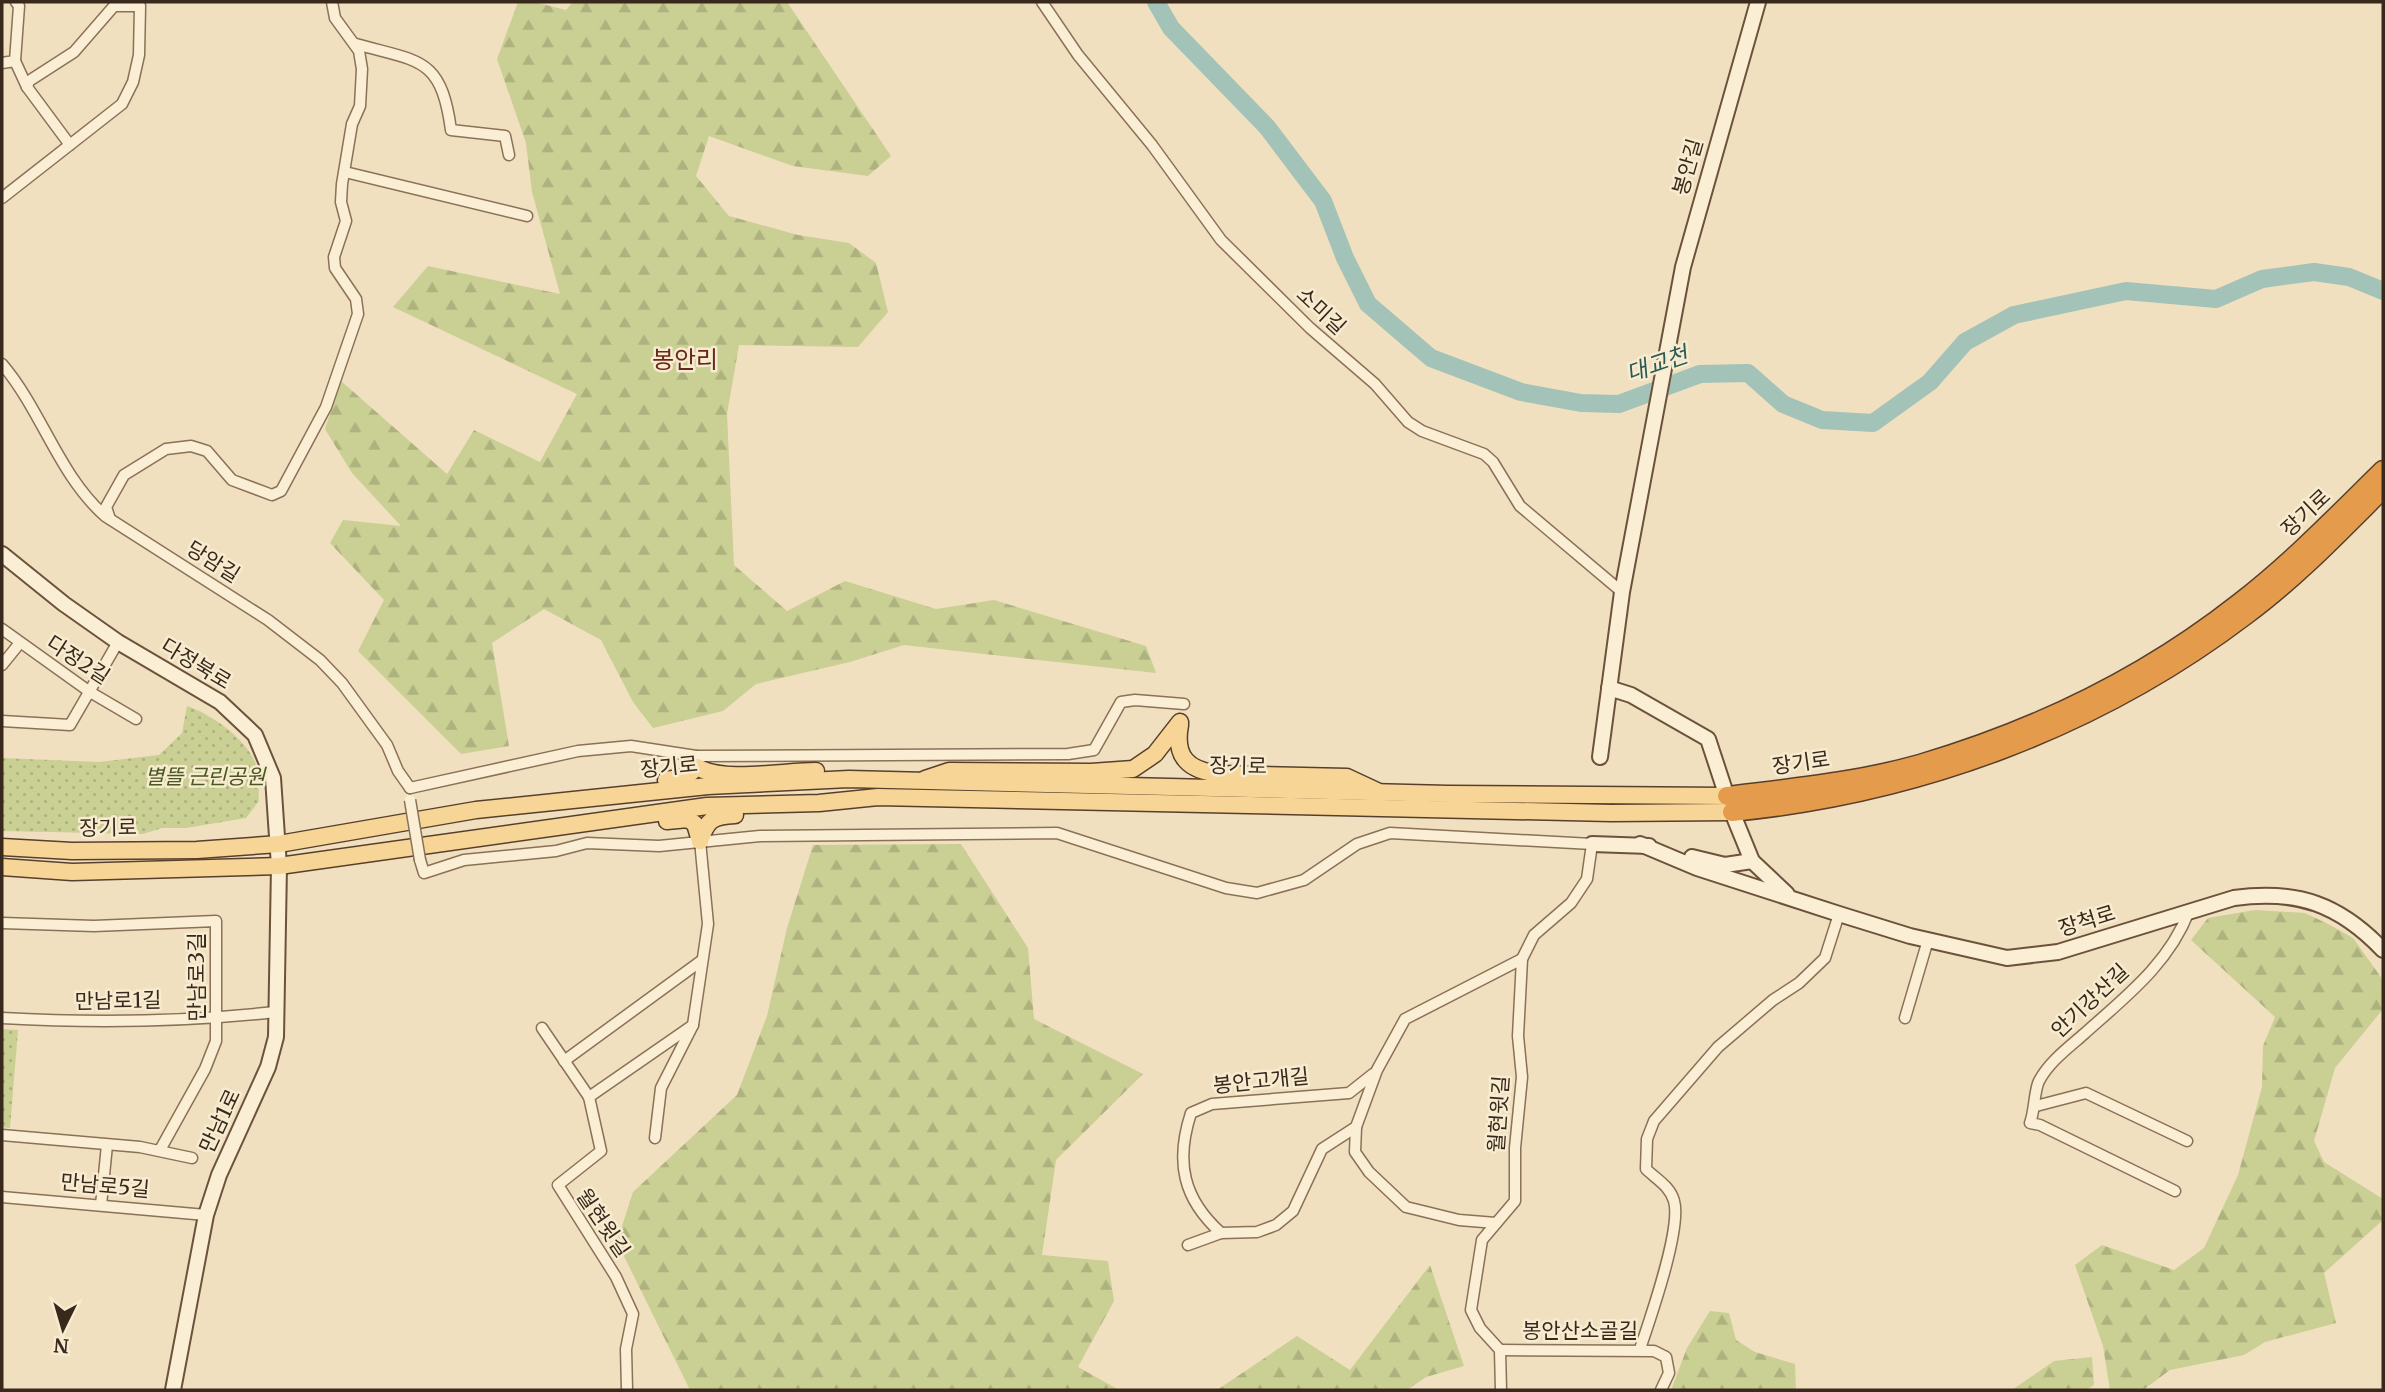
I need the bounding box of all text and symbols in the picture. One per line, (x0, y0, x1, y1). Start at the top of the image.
street label: 봉안길 (1667, 135, 1708, 198)
street label: 소미길 (1291, 281, 1352, 340)
water label: 대교천 (1622, 339, 1694, 388)
district label: 봉안리 (652, 344, 718, 375)
street label: 장기로 (2275, 483, 2336, 542)
street label: 당암길 (182, 535, 245, 588)
street label: 다정2길 (41, 629, 115, 690)
street label: 다정북로 (156, 632, 236, 695)
street label: 장기로 (1770, 745, 1832, 780)
street label: 장기로 (639, 750, 699, 783)
street label: 장기로 (1209, 751, 1267, 780)
park label: 별뜰 근린공원 (145, 763, 267, 790)
street label: 장기로 (79, 813, 137, 842)
street label: 장척로 (2055, 899, 2119, 942)
street label: 만남로3길 (183, 932, 210, 1022)
street label: 안기강산길 (2045, 958, 2134, 1043)
street label: 만남로1길 (74, 986, 162, 1015)
street label: 봉안고개길 (1211, 1062, 1310, 1099)
street label: 월현윗길 (1482, 1074, 1515, 1153)
street label: 만남1로 (193, 1085, 246, 1157)
street label: 만남로5길 (59, 1168, 151, 1203)
street label: 월현윗길 (571, 1183, 636, 1262)
north arrow (28, 1294, 98, 1364)
street label: 봉안산소골길 (1522, 1317, 1638, 1344)
text: N (53, 1333, 70, 1359)

